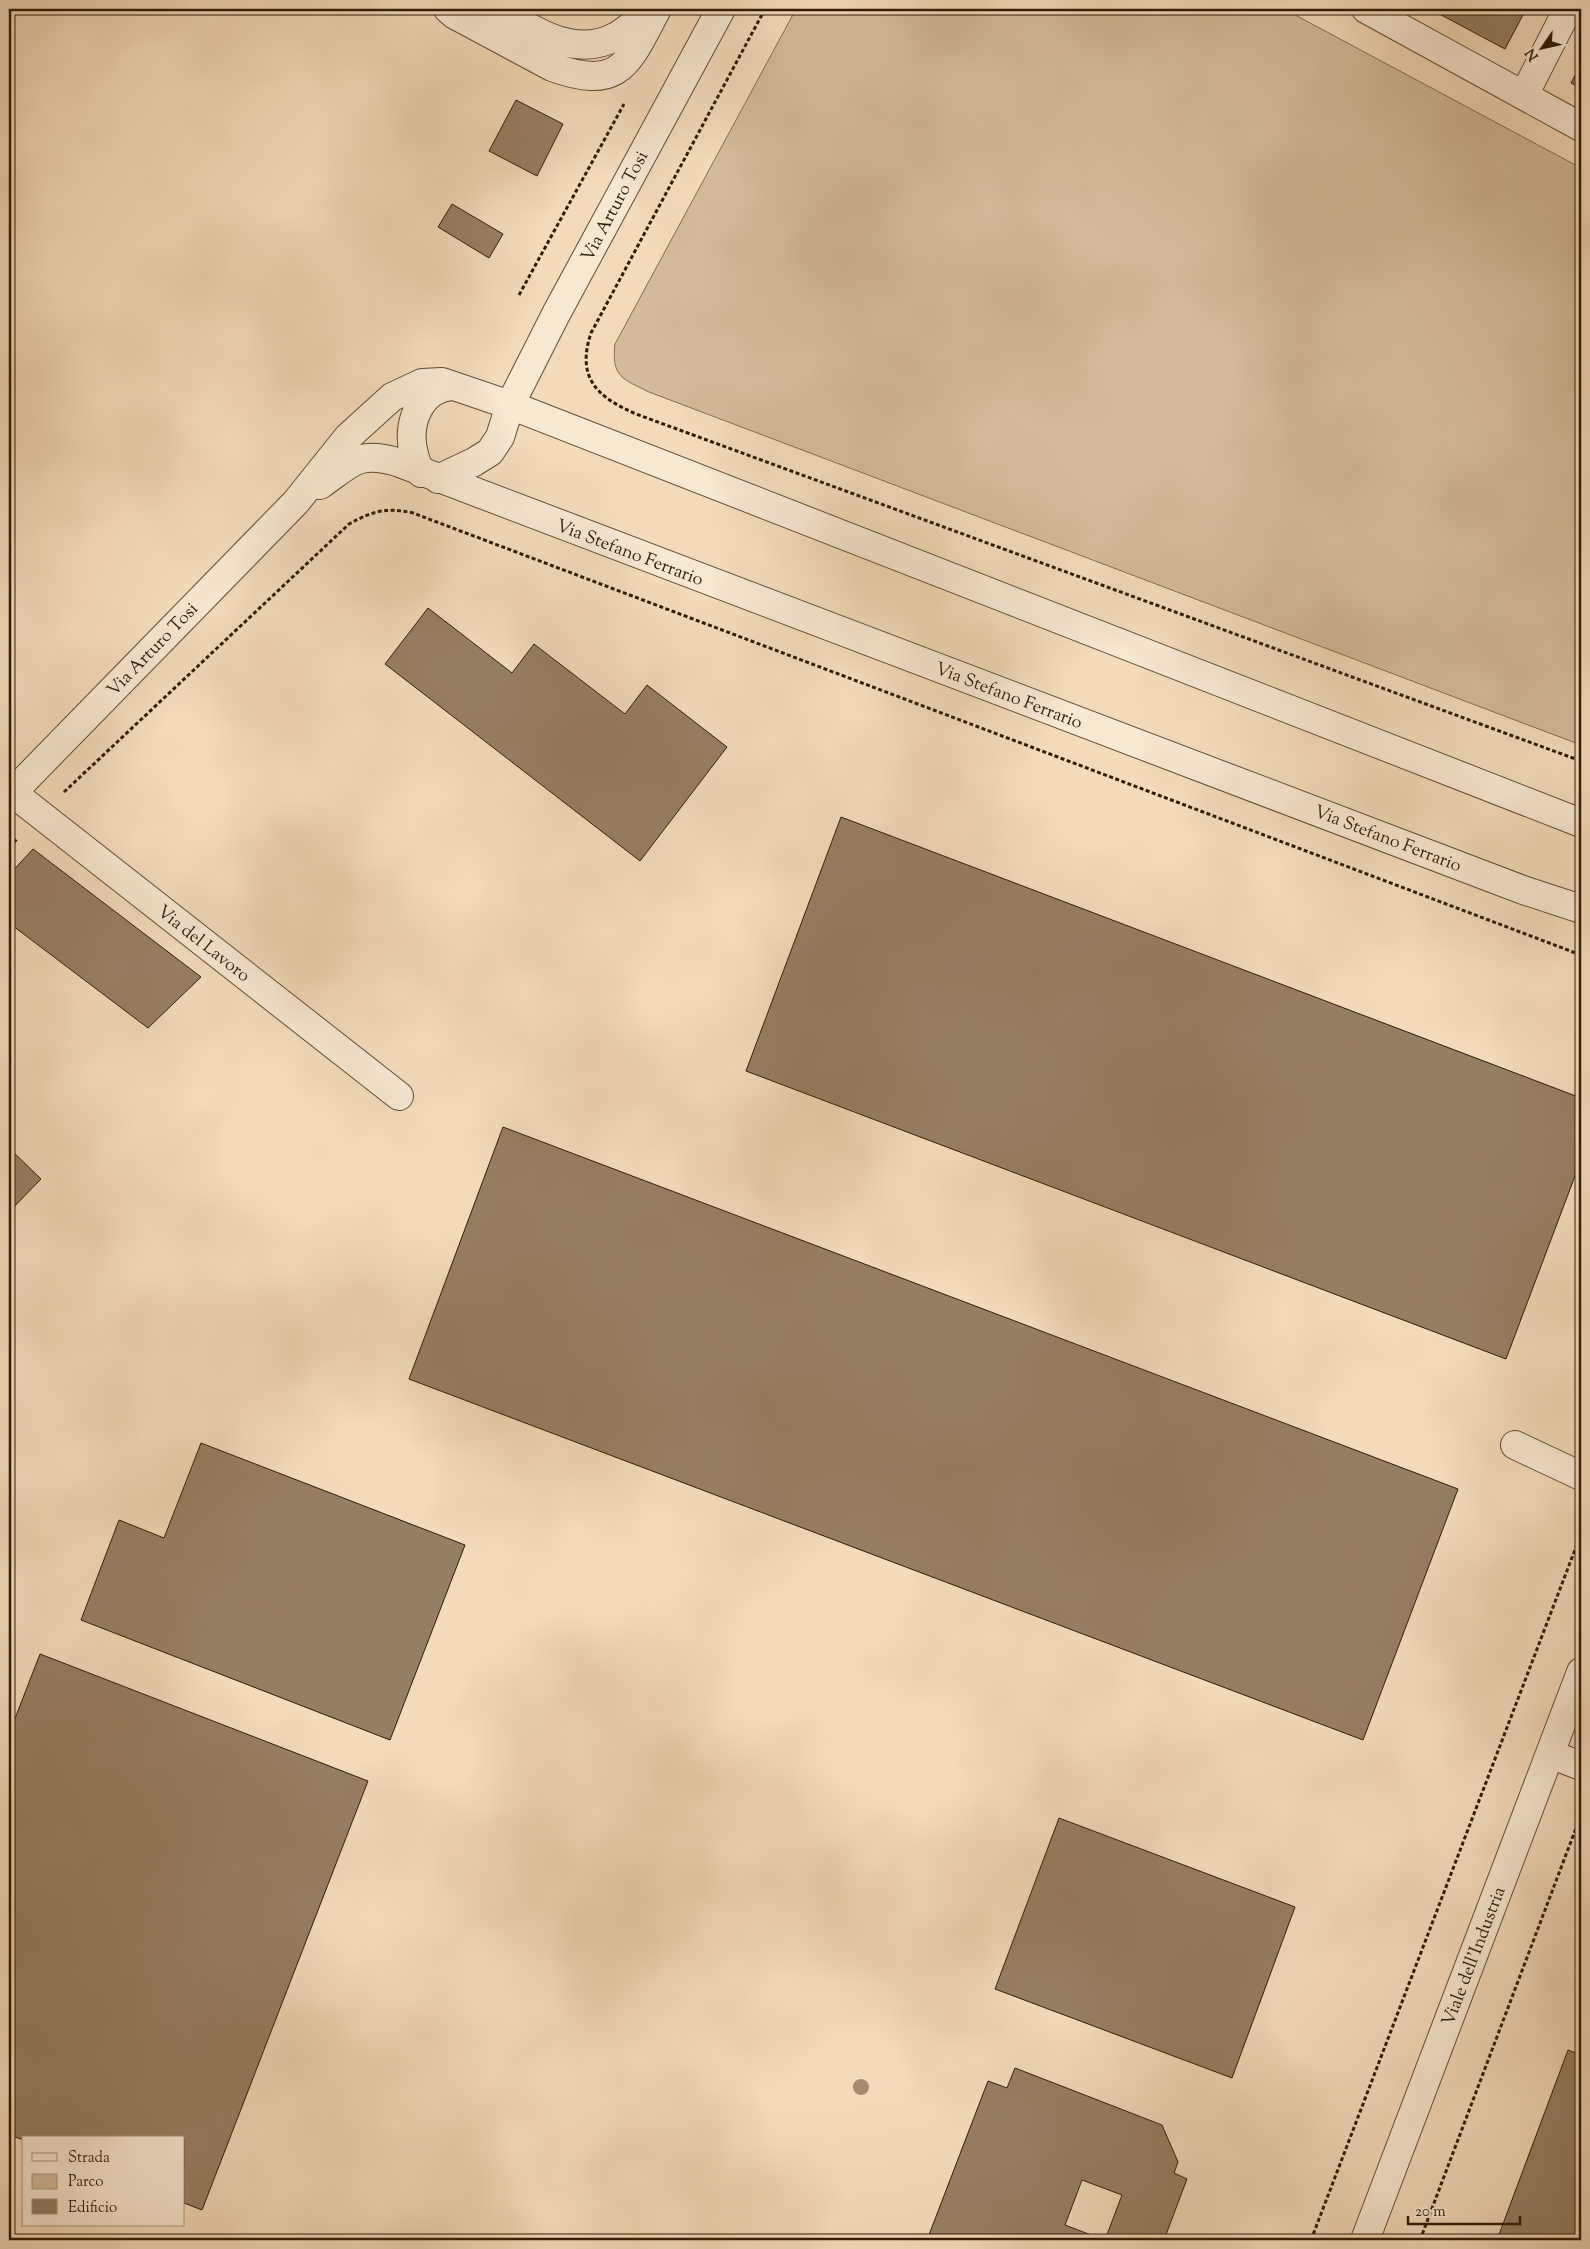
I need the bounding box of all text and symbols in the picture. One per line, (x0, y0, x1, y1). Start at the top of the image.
north arrow (1518, 22, 1568, 72)
text: N (1521, 44, 1544, 64)
street label: Via Arturo Tosi (576, 147, 656, 267)
street label: Via Stefano Ferrario (552, 514, 707, 594)
street label: Via Arturo Tosi (102, 598, 205, 703)
street label: Via Stefano Ferrario (931, 657, 1086, 737)
street label: Via Stefano Ferrario (1310, 800, 1465, 880)
street label: Via del Lavoro (151, 900, 255, 989)
street label: Viale dell'Industria (1436, 1883, 1513, 2030)
legend (22, 2136, 185, 2226)
text: Strada (68, 2148, 110, 2169)
text: Parco (68, 2172, 104, 2193)
scale bar (1408, 2194, 1520, 2226)
text: Edificio (68, 2198, 117, 2219)
text: 20 m (1415, 2202, 1446, 2223)

